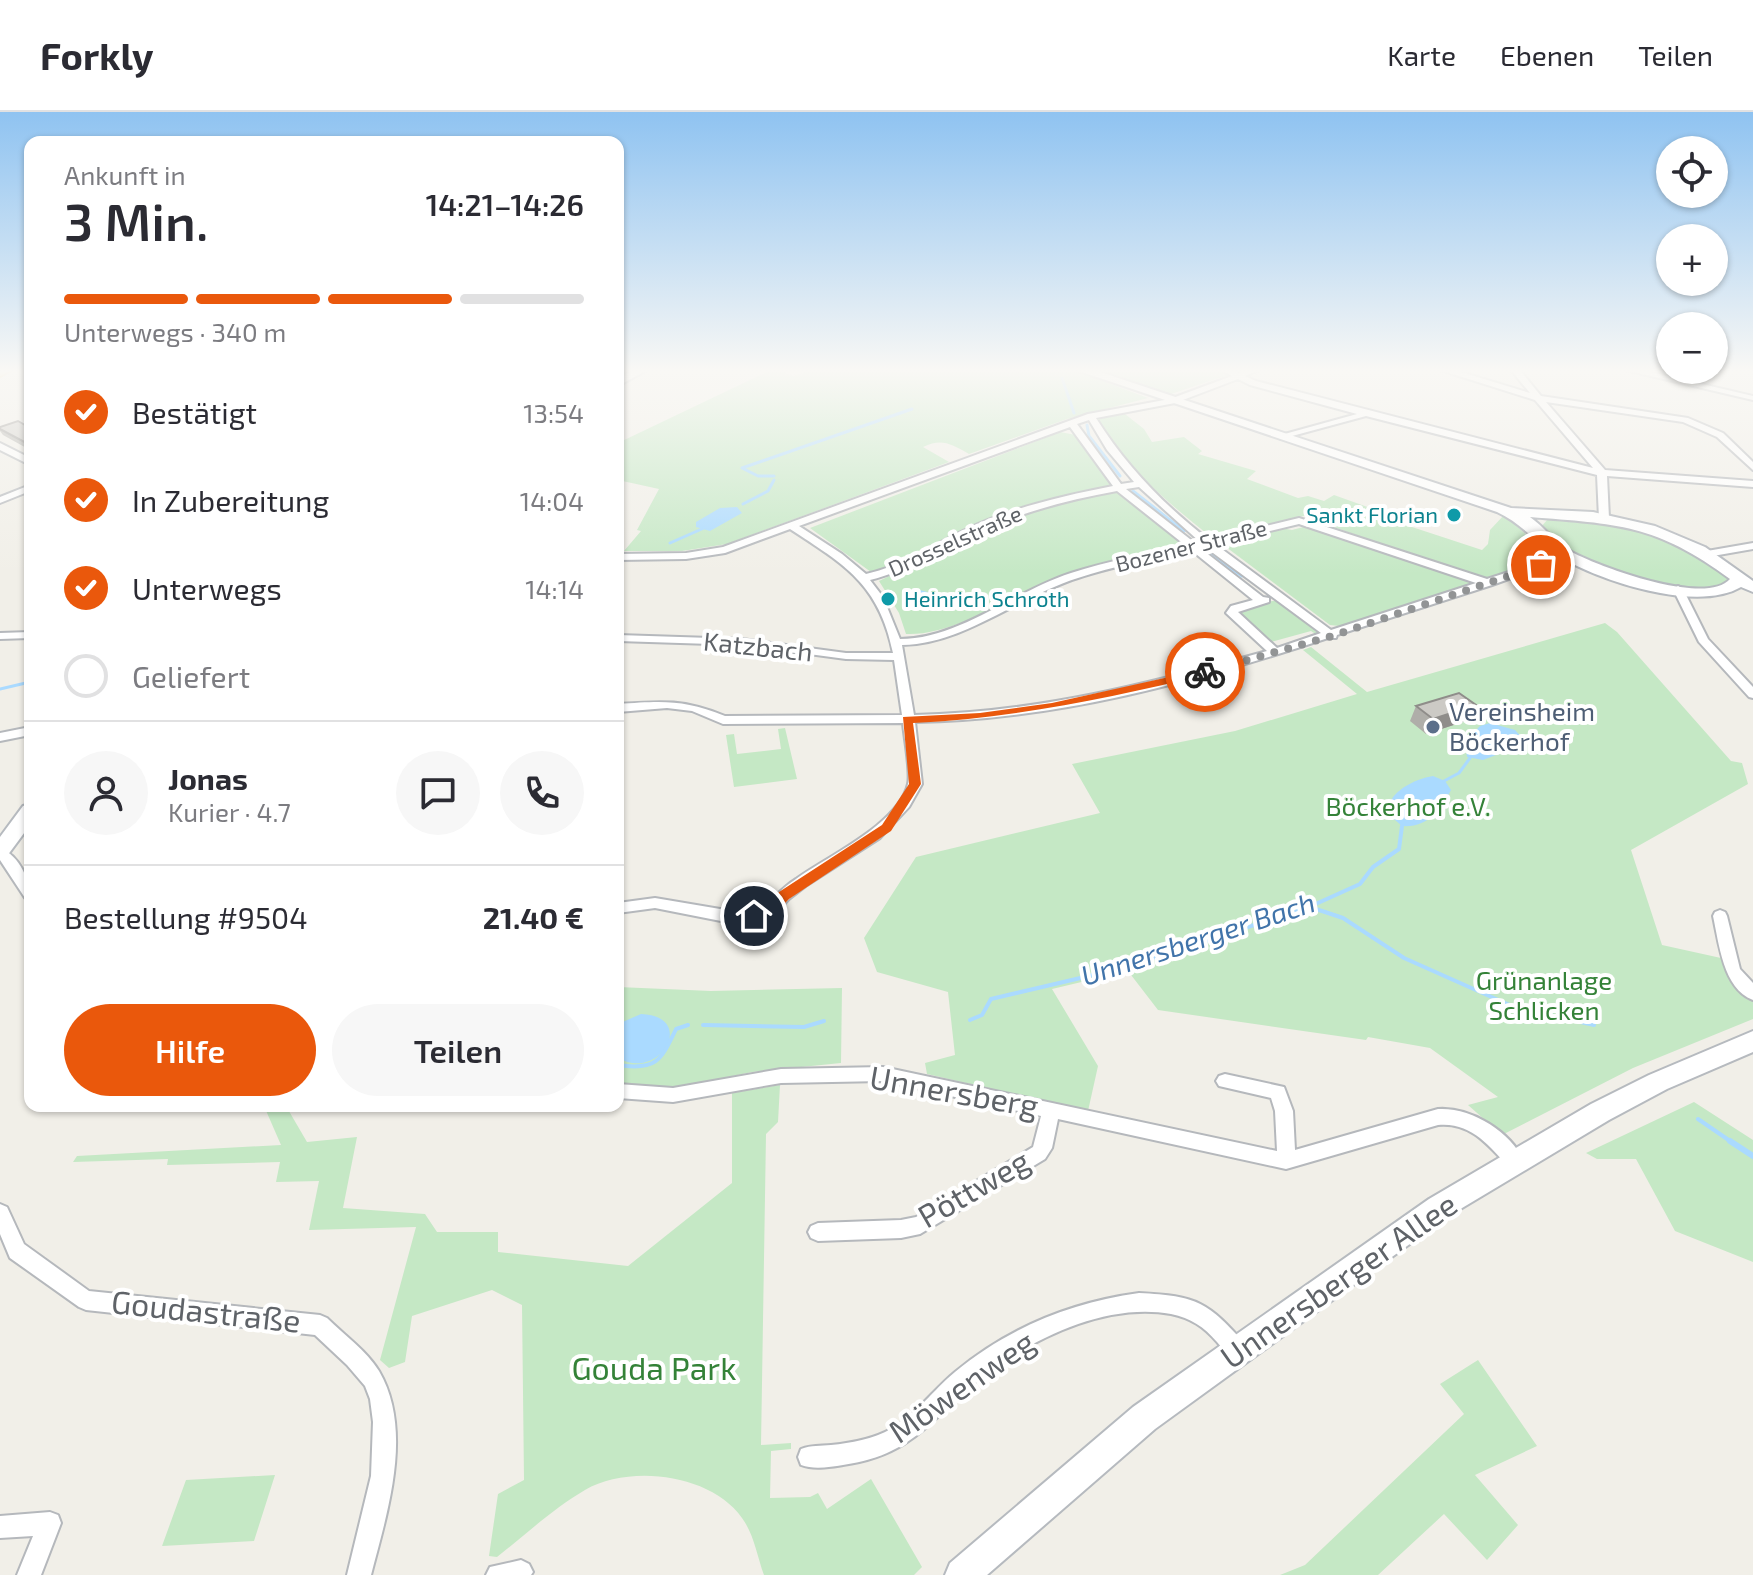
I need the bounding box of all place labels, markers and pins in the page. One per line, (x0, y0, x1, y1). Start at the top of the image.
place label: Sankt Florian (1306, 501, 1438, 527)
marker: Sankt Florian (1445, 506, 1463, 524)
pin (1507, 531, 1575, 599)
place label: Heinrich Schroth (904, 585, 1070, 611)
marker: Heinrich Schroth (879, 590, 897, 608)
place label: Vereinsheim Böckerhof (1449, 695, 1595, 756)
marker: Vereinsheim Böckerhof (1424, 718, 1442, 736)
pin (720, 882, 788, 950)

